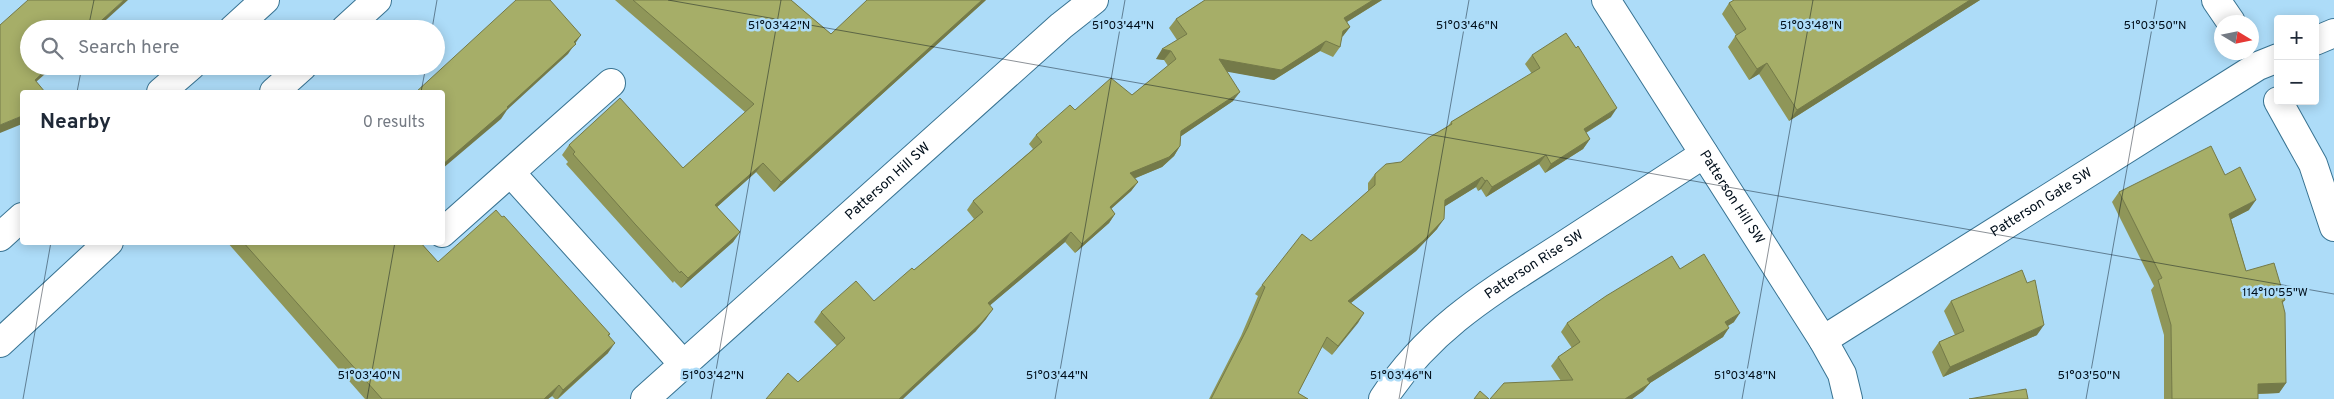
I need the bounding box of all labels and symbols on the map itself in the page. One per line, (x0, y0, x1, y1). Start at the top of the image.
north arrow (2214, 15, 2259, 60)
text: 51°03'42"N (748, 18, 810, 34)
text: 51°03'44"N (1092, 18, 1154, 34)
text: 51°03'46"N (1436, 18, 1498, 34)
text: 51°03'48"N (1780, 18, 1842, 34)
text: 51°03'50"N (2124, 18, 2186, 34)
street label: Patterson Hill SW (842, 139, 934, 224)
street label: Patterson Hill SW (1696, 147, 1768, 248)
street label: Patterson Gate SW (1987, 164, 2096, 241)
street label: Patterson Rise SW (1481, 226, 1587, 303)
text: 114°10'55"W (2242, 285, 2308, 301)
text: 51°03'40"N (338, 368, 400, 384)
text: 51°03'42"N (682, 368, 744, 384)
text: 51°03'44"N (1026, 368, 1088, 384)
text: 51°03'46"N (1370, 368, 1432, 384)
text: 51°03'48"N (1714, 368, 1776, 384)
text: 51°03'50"N (2058, 368, 2120, 384)

